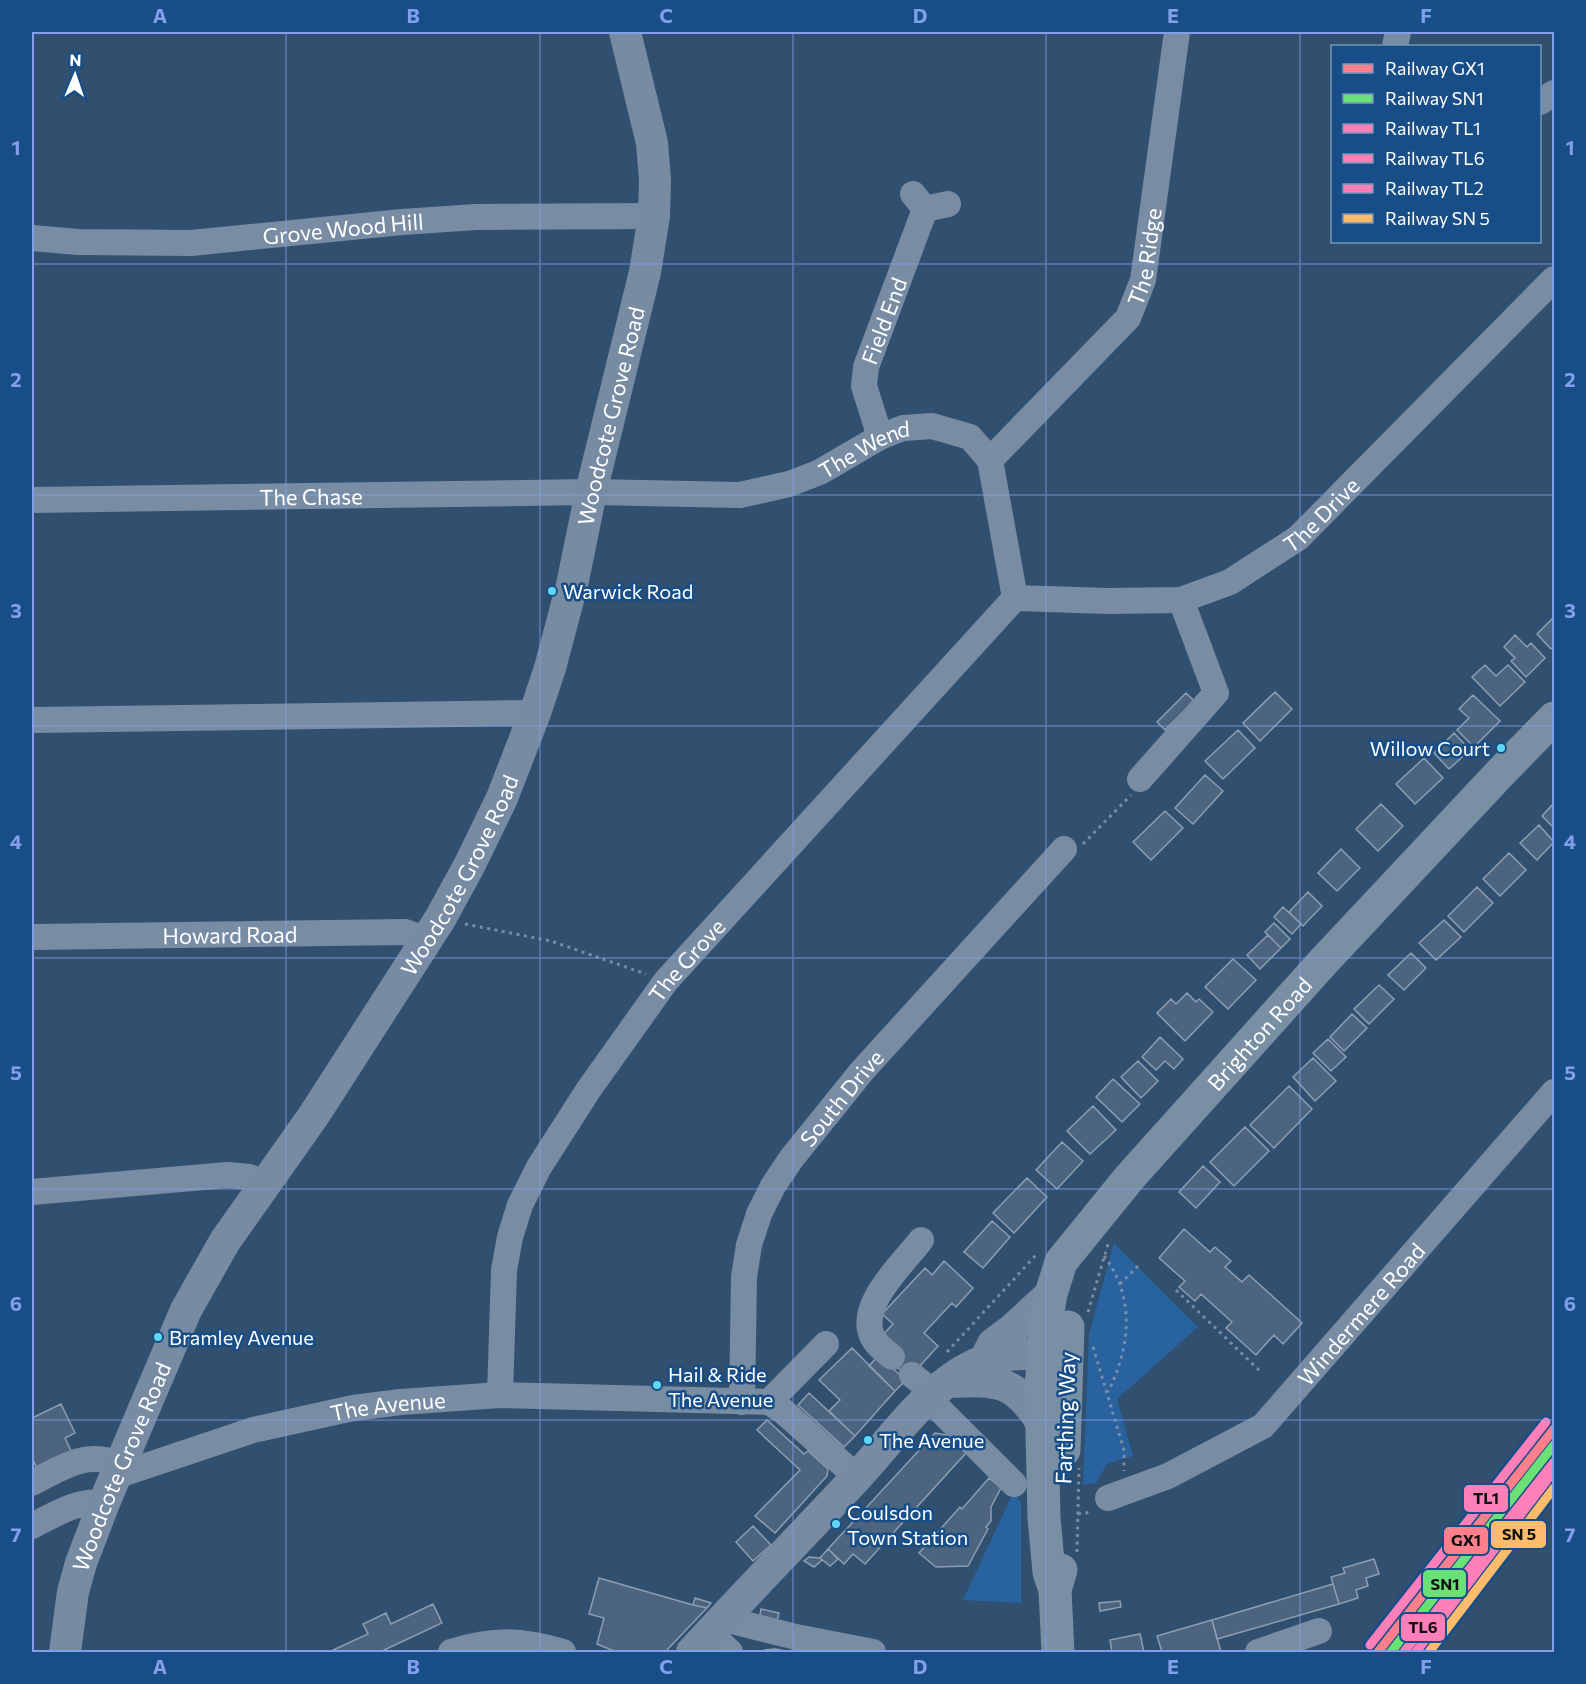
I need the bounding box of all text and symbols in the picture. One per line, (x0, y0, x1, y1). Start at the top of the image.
text: A (153, 3, 167, 27)
text: B (406, 3, 420, 27)
text: C (659, 3, 673, 27)
text: D (913, 3, 927, 27)
text: E (1167, 3, 1179, 27)
text: F (1420, 3, 1432, 27)
north arrow (45, 45, 105, 105)
legend (1331, 45, 1541, 243)
text: N (69, 50, 82, 69)
text: Railway GX1 (1385, 57, 1485, 79)
text: Railway SN1 (1385, 87, 1484, 109)
text: Railway TL1 (1385, 117, 1481, 139)
text: 1 (11, 135, 21, 159)
text: 1 (1565, 135, 1575, 159)
text: Railway TL6 (1385, 147, 1485, 169)
text: Railway TL2 (1385, 177, 1484, 199)
street label: The Ridge (1121, 206, 1166, 309)
street label: Grove Wood Hill (261, 207, 424, 249)
text: Railway SN 5 (1385, 207, 1490, 229)
street label: Field End (855, 273, 912, 368)
street label: Woodcote Grove Road (571, 304, 650, 528)
text: 2 (10, 367, 22, 391)
text: 2 (1564, 367, 1576, 391)
street label: The Wend (813, 414, 910, 484)
street label: The Drive (1278, 471, 1364, 558)
street label: The Chase (259, 482, 363, 510)
place label: Warwick Road (563, 579, 693, 603)
marker: Warwick Road (546, 585, 558, 597)
text: 3 (10, 598, 22, 622)
text: 3 (1564, 598, 1576, 622)
place label: Willow Court (1370, 736, 1490, 760)
marker: Willow Court (1495, 742, 1507, 754)
street label: Woodcote Grove Road (394, 771, 523, 980)
text: 4 (10, 829, 22, 853)
text: 4 (1564, 829, 1576, 853)
street label: The Grove (642, 913, 730, 1007)
street label: Howard Road (162, 920, 298, 949)
street label: Brighton Road (1201, 971, 1317, 1096)
street label: South Drive (793, 1044, 889, 1151)
text: 5 (10, 1060, 22, 1084)
text: 5 (1564, 1060, 1576, 1084)
street label: Windermere Road (1291, 1237, 1430, 1391)
text: 6 (10, 1291, 22, 1315)
text: 6 (1564, 1291, 1576, 1315)
place label: Bramley Avenue (169, 1325, 314, 1349)
marker: Bramley Avenue (152, 1331, 164, 1343)
street label: Farthing Way (1049, 1351, 1081, 1485)
street label: Woodcote Grove Road (66, 1358, 176, 1575)
place label: Hail & Ride The Avenue (668, 1362, 773, 1411)
marker: Hail & Ride The Avenue (651, 1379, 663, 1391)
street label: The Avenue (328, 1385, 447, 1426)
place label: The Avenue (879, 1428, 984, 1452)
marker: The Avenue (862, 1434, 874, 1446)
line badge: TL1 (1463, 1484, 1509, 1513)
text: TL1 (1473, 1488, 1499, 1507)
place label: Coulsdon Town Station (847, 1500, 968, 1549)
marker: Coulsdon Town Station (830, 1518, 842, 1530)
line badge: SN 5 (1490, 1520, 1547, 1549)
text: 7 (11, 1522, 22, 1546)
text: 7 (1565, 1522, 1576, 1546)
text: SN 5 (1502, 1524, 1536, 1543)
line badge: GX1 (1443, 1526, 1489, 1555)
text: GX1 (1451, 1530, 1481, 1549)
line badge: SN1 (1422, 1569, 1467, 1598)
text: SN1 (1431, 1574, 1459, 1593)
line badge: TL6 (1400, 1613, 1446, 1642)
text: TL6 (1408, 1617, 1438, 1636)
text: A (153, 1654, 167, 1678)
text: B (406, 1654, 420, 1678)
text: C (659, 1654, 673, 1678)
text: D (913, 1654, 927, 1678)
text: E (1167, 1654, 1179, 1678)
text: F (1420, 1654, 1432, 1678)

